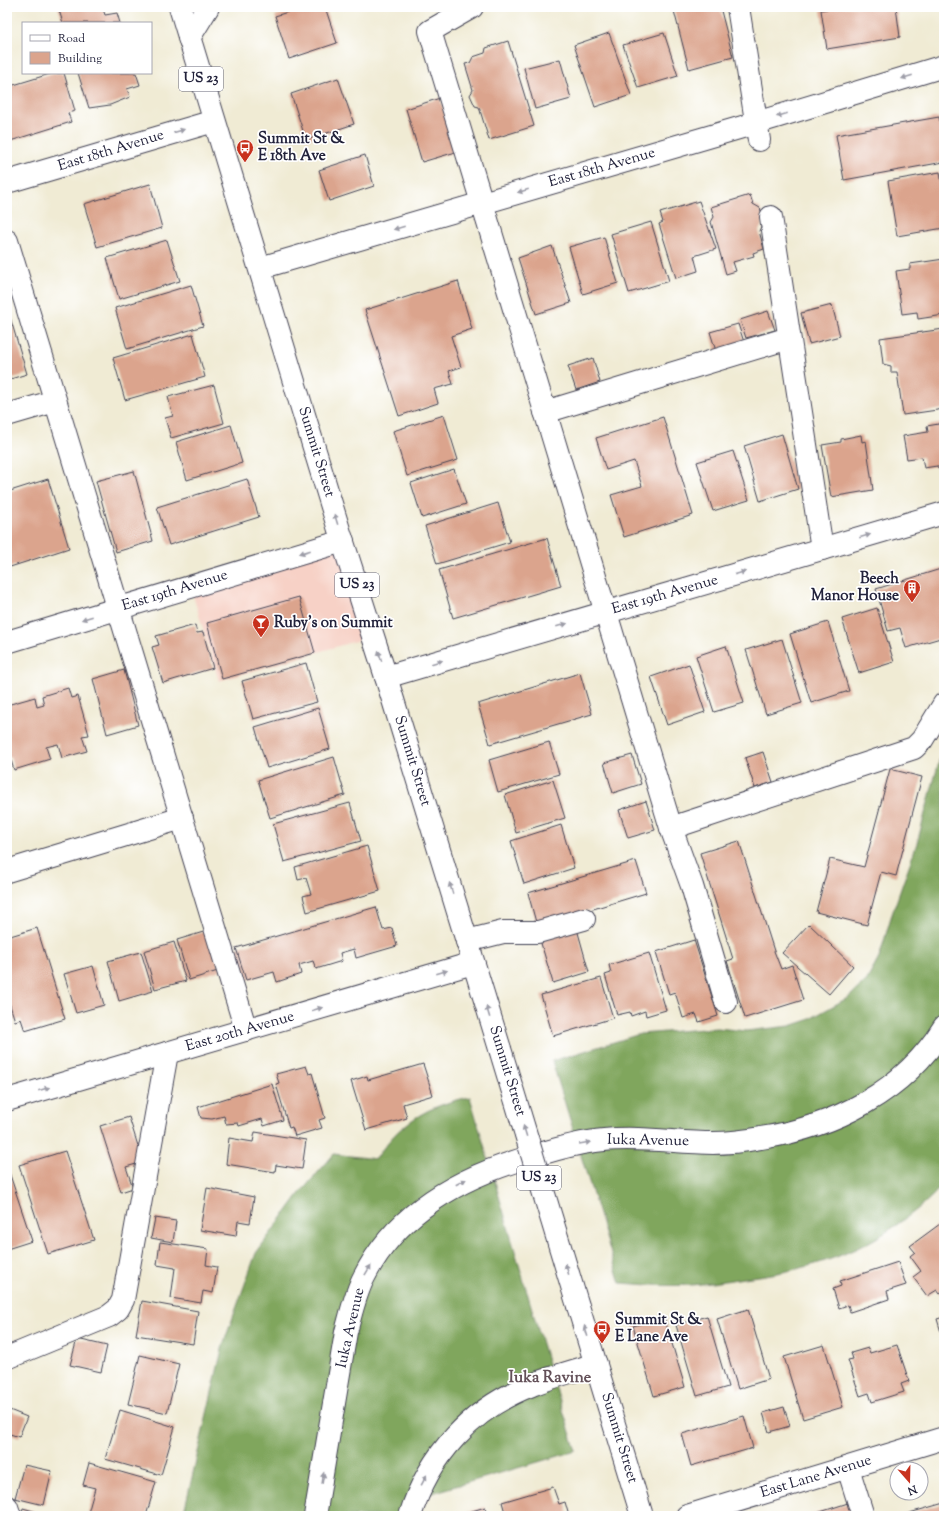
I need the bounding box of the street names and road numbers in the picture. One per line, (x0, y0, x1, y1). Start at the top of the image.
road number: US 23 (179, 67, 223, 91)
street label: East 18th Avenue (55, 125, 167, 177)
street label: East 18th Avenue (546, 143, 658, 193)
street label: Summit Street (292, 404, 340, 500)
street label: East 19th Avenue (120, 565, 230, 617)
street label: East 19th Avenue (609, 570, 721, 620)
road number: US 23 (335, 573, 379, 597)
street label: Summit Street (388, 713, 436, 809)
street label: East 20th Avenue (183, 1006, 297, 1058)
street label: Summit Street (483, 1023, 531, 1119)
street label: Iuka Avenue (607, 1130, 689, 1152)
road number: US 23 (517, 1166, 561, 1190)
street label: Iuka Avenue (332, 1286, 370, 1370)
street label: Summit Street (595, 1390, 643, 1486)
street label: East Lane Avenue (758, 1450, 874, 1504)

